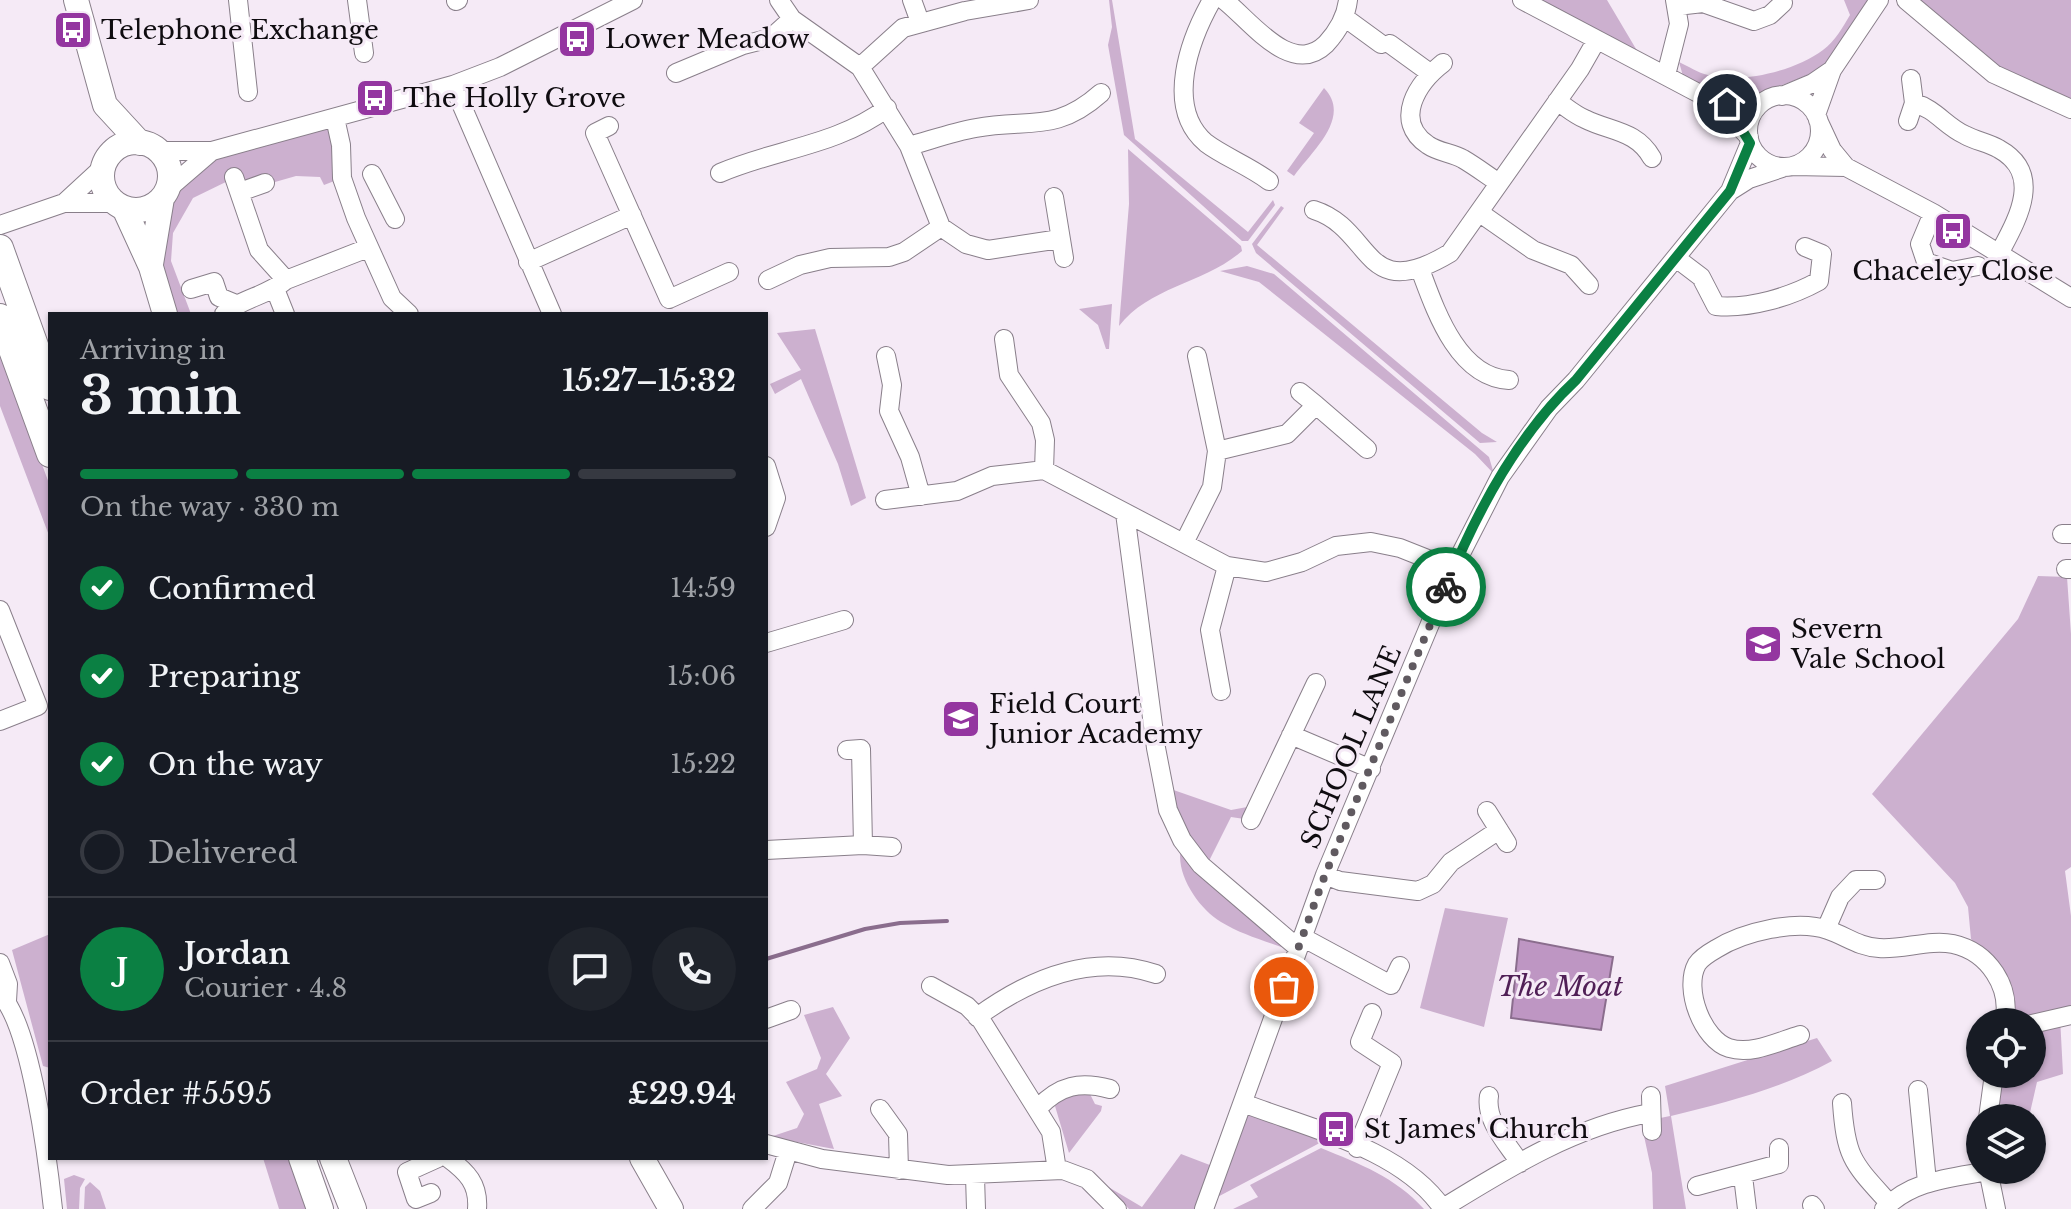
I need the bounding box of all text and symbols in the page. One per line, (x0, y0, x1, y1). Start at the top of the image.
bus stop icon: Telephone Exchange (52, 9, 94, 51)
place label: Telephone Exchange (101, 14, 379, 46)
bus stop icon: Lower Meadow (556, 18, 598, 60)
place label: Lower Meadow (605, 23, 809, 55)
pin (1693, 70, 1761, 138)
bus stop icon: The Holly Grove (354, 77, 396, 119)
place label: The Holly Grove (403, 82, 626, 114)
icon: home (1705, 82, 1749, 126)
bus stop icon: Chaceley Close (1932, 210, 1974, 252)
place label: Chaceley Close (1852, 255, 2054, 287)
text: Arriving in (80, 334, 226, 366)
text: 15:27–15:32 (562, 362, 736, 399)
text: 3 min (80, 364, 241, 428)
text: On the way · 330 m (80, 491, 339, 523)
courier (1406, 547, 1486, 627)
icon: bike (1424, 565, 1468, 609)
icon: check (80, 566, 124, 610)
text: Confirmed (148, 570, 316, 607)
text: 14:59 (670, 572, 736, 604)
place label: Severn Vale School (1790, 613, 1945, 675)
school or university icon: Severn Vale School (1742, 623, 1784, 665)
street label: SCHOOL LANE (1294, 641, 1408, 853)
icon: check (80, 654, 124, 698)
text: Preparing (148, 658, 300, 695)
text: 15:06 (667, 660, 736, 692)
place label: Field Court Junior Academy (986, 688, 1203, 750)
school or university icon: Field Court Junior Academy (940, 698, 982, 740)
icon: check (80, 742, 124, 786)
text: On the way (148, 746, 323, 783)
text: 15:22 (670, 748, 736, 780)
text: Delivered (148, 834, 298, 871)
button: chat (548, 927, 632, 1011)
button: phone (652, 927, 736, 1011)
text: Jordan (184, 935, 290, 972)
text: J (116, 951, 128, 988)
pin (1250, 953, 1318, 1021)
icon: bag (1262, 965, 1306, 1009)
water label: The Moat (1497, 969, 1624, 1004)
text: Courier · 4.8 (184, 972, 347, 1004)
map controls (1966, 1008, 2046, 1184)
button: locate (1966, 1008, 2046, 1088)
text: Order #5595 (80, 1075, 272, 1112)
text: £29.94 (628, 1075, 736, 1112)
button: layers (1966, 1104, 2046, 1184)
bus stop icon: St James' Church (1315, 1108, 1357, 1150)
place label: St James' Church (1364, 1113, 1589, 1145)

